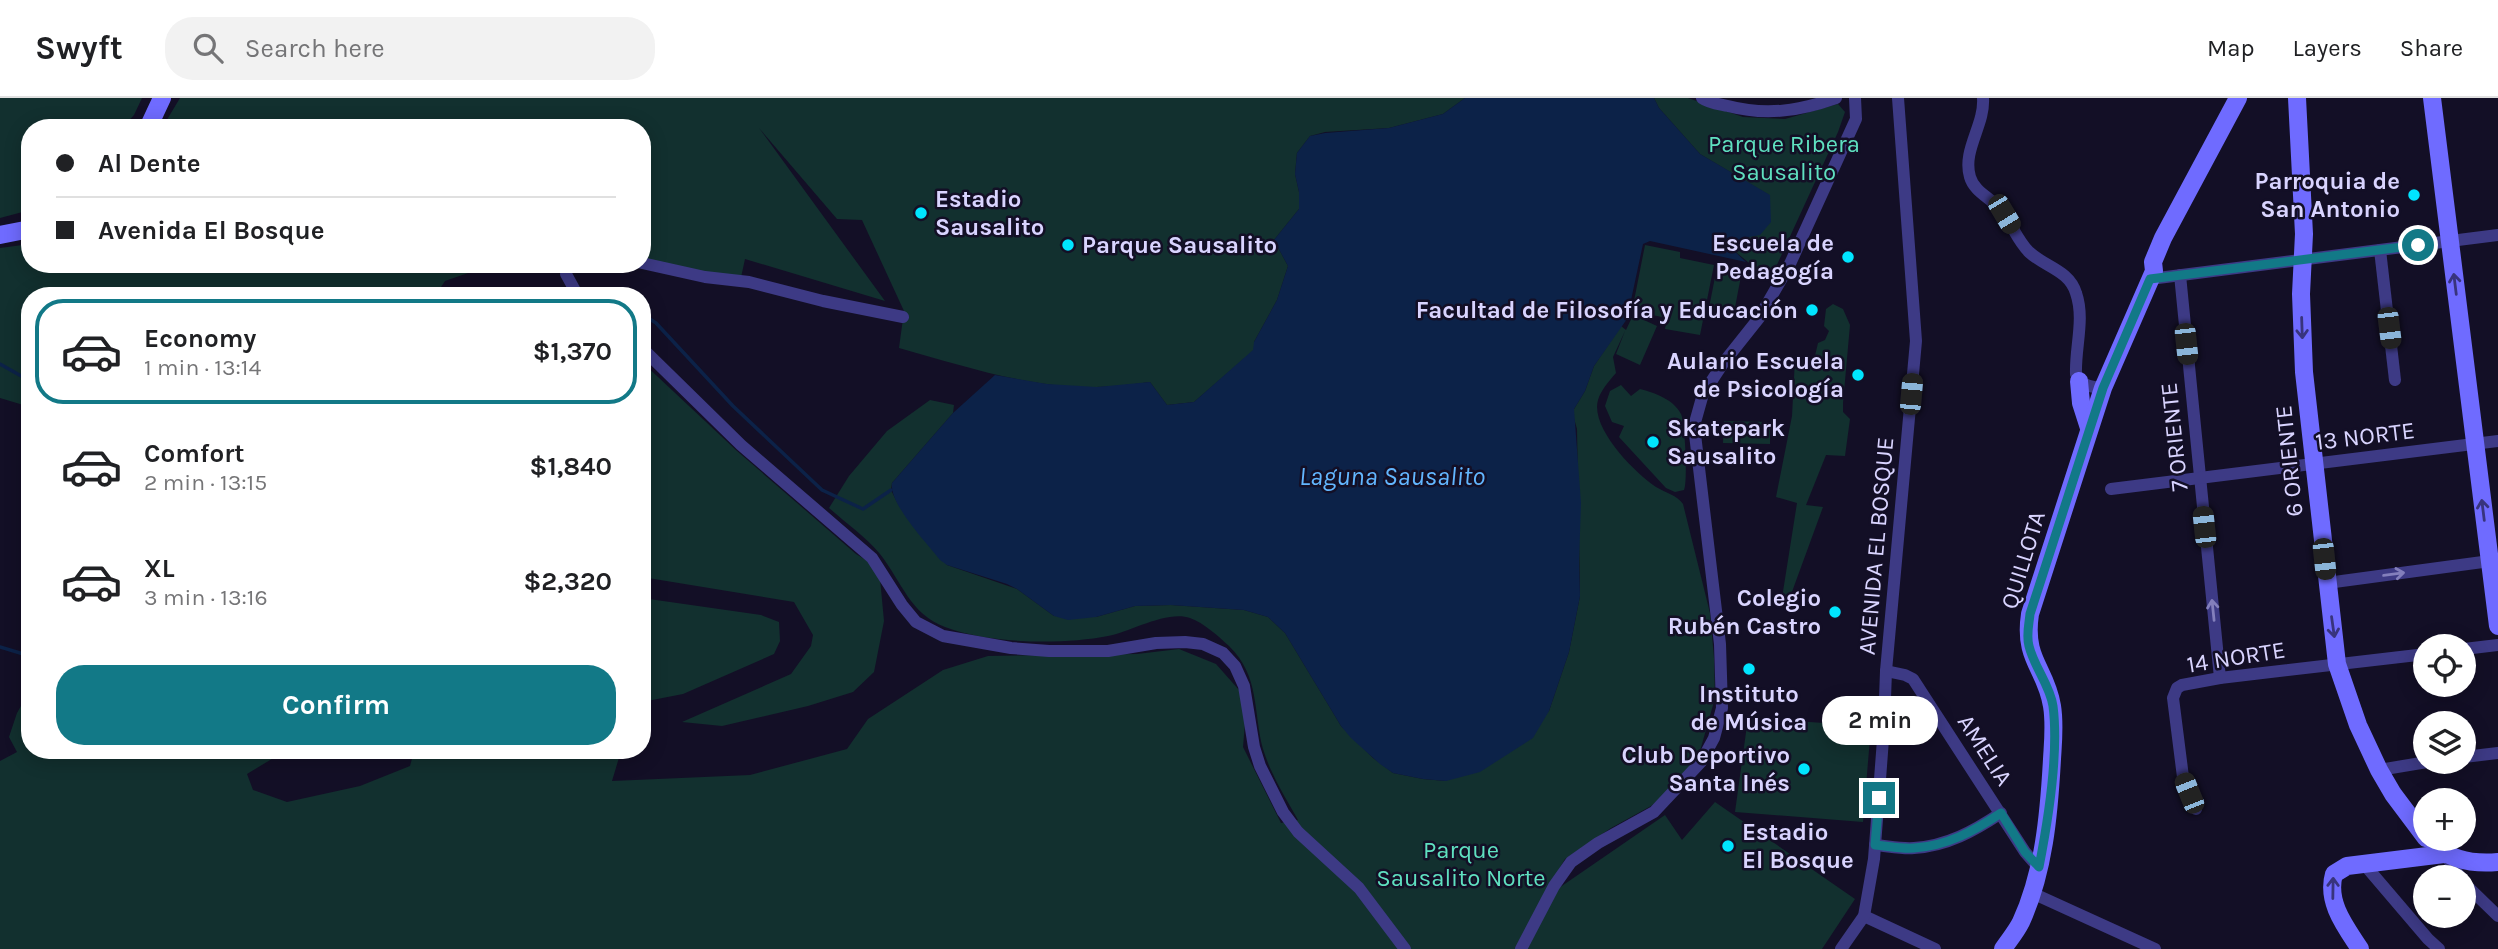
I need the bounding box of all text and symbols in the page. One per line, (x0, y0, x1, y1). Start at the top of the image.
search box (165, 17, 655, 80)
text: Swyft (35, 29, 123, 67)
icon: search (189, 29, 227, 67)
text: Search here (245, 33, 385, 64)
text: Map (2207, 34, 2255, 62)
text: Layers (2293, 34, 2362, 62)
text: Share (2400, 34, 2463, 62)
park label: Parque Ribera Sausalito (1708, 130, 1860, 186)
text: Al Dente (98, 148, 201, 179)
place label: Parroquia de San Antonio (2254, 167, 2400, 223)
place label: Estadio Sausalito (935, 185, 1044, 241)
marker: Parroquia de San Antonio (2406, 187, 2422, 203)
car (1985, 191, 2024, 237)
marker: Estadio Sausalito (913, 205, 929, 221)
text: Avenida El Bosque (98, 215, 324, 246)
place label: Escuela de Pedagogía (1712, 229, 1834, 285)
route start (2402, 229, 2434, 261)
place label: Parque Sausalito (1082, 231, 1277, 259)
marker: Parque Sausalito (1060, 237, 1076, 253)
marker: Escuela de Pedagogía (1840, 249, 1856, 265)
one-way arrow (2448, 274, 2461, 296)
place label: Facultad de Filosofía y Educación (1416, 296, 1798, 324)
marker: Facultad de Filosofía y Educación (1804, 302, 1820, 318)
car (2377, 306, 2402, 350)
one-way arrow (2295, 316, 2308, 339)
icon: car (60, 320, 123, 383)
car (2174, 322, 2199, 366)
text: Economy (144, 323, 256, 354)
text: $1,370 (533, 336, 612, 367)
place label: Aulario Escuela de Psicología (1667, 347, 1844, 403)
text: 1 min · 13:14 (144, 354, 261, 381)
marker: Aulario Escuela de Psicología (1850, 367, 1866, 383)
car (1899, 372, 1924, 416)
street label: 7 ORIENTE (2154, 381, 2194, 493)
street label: 6 ORIENTE (2269, 404, 2309, 518)
place label: Skatepark Sausalito (1667, 414, 1785, 470)
street label: 13 NORTE (2314, 416, 2416, 456)
marker: Skatepark Sausalito (1645, 434, 1661, 450)
icon: car (60, 435, 123, 498)
street label: AVENIDA EL BOSQUE (1853, 436, 1899, 656)
text: Comfort (144, 438, 245, 469)
text: $1,840 (530, 451, 612, 482)
water label: Laguna Sausalito (1299, 461, 1485, 492)
text: 2 min · 13:15 (144, 469, 267, 496)
one-way arrow (2477, 499, 2490, 522)
car (2192, 505, 2217, 549)
street label: QUILLOTA (1995, 508, 2051, 612)
car (2312, 537, 2337, 581)
icon: car (60, 550, 123, 613)
text: XL (144, 553, 175, 584)
text: $2,320 (523, 566, 612, 597)
one-way arrow (2383, 568, 2405, 581)
text: 3 min · 13:16 (144, 584, 268, 611)
place label: Colegio Rubén Castro (1668, 584, 1821, 640)
one-way arrow (2206, 600, 2219, 622)
marker: Colegio Rubén Castro (1827, 604, 1843, 620)
one-way arrow (2326, 615, 2339, 638)
map controls (2413, 634, 2476, 928)
button: locate (2413, 634, 2476, 697)
street label: 14 NORTE (2185, 635, 2287, 679)
marker: Instituto de Música (1741, 661, 1757, 677)
button: Confirm (56, 665, 616, 745)
place label: Instituto de Música (1691, 680, 1807, 736)
callout: 2 min (1821, 696, 1937, 746)
text: 2 min (1848, 707, 1912, 734)
street label: AMELIA (1952, 709, 2018, 791)
button: layers (2413, 711, 2476, 774)
place label: Club Deportivo Santa Inés (1621, 741, 1790, 797)
marker: Club Deportivo Santa Inés (1796, 761, 1812, 777)
car (2172, 770, 2207, 816)
route end (1863, 782, 1895, 814)
button: + (2413, 788, 2476, 851)
place label: Estadio El Bosque (1742, 818, 1854, 874)
park label: Parque Sausalito Norte (1376, 836, 1546, 892)
marker: Estadio El Bosque (1720, 838, 1736, 854)
button: − (2413, 865, 2476, 928)
one-way arrow (2326, 877, 2340, 900)

